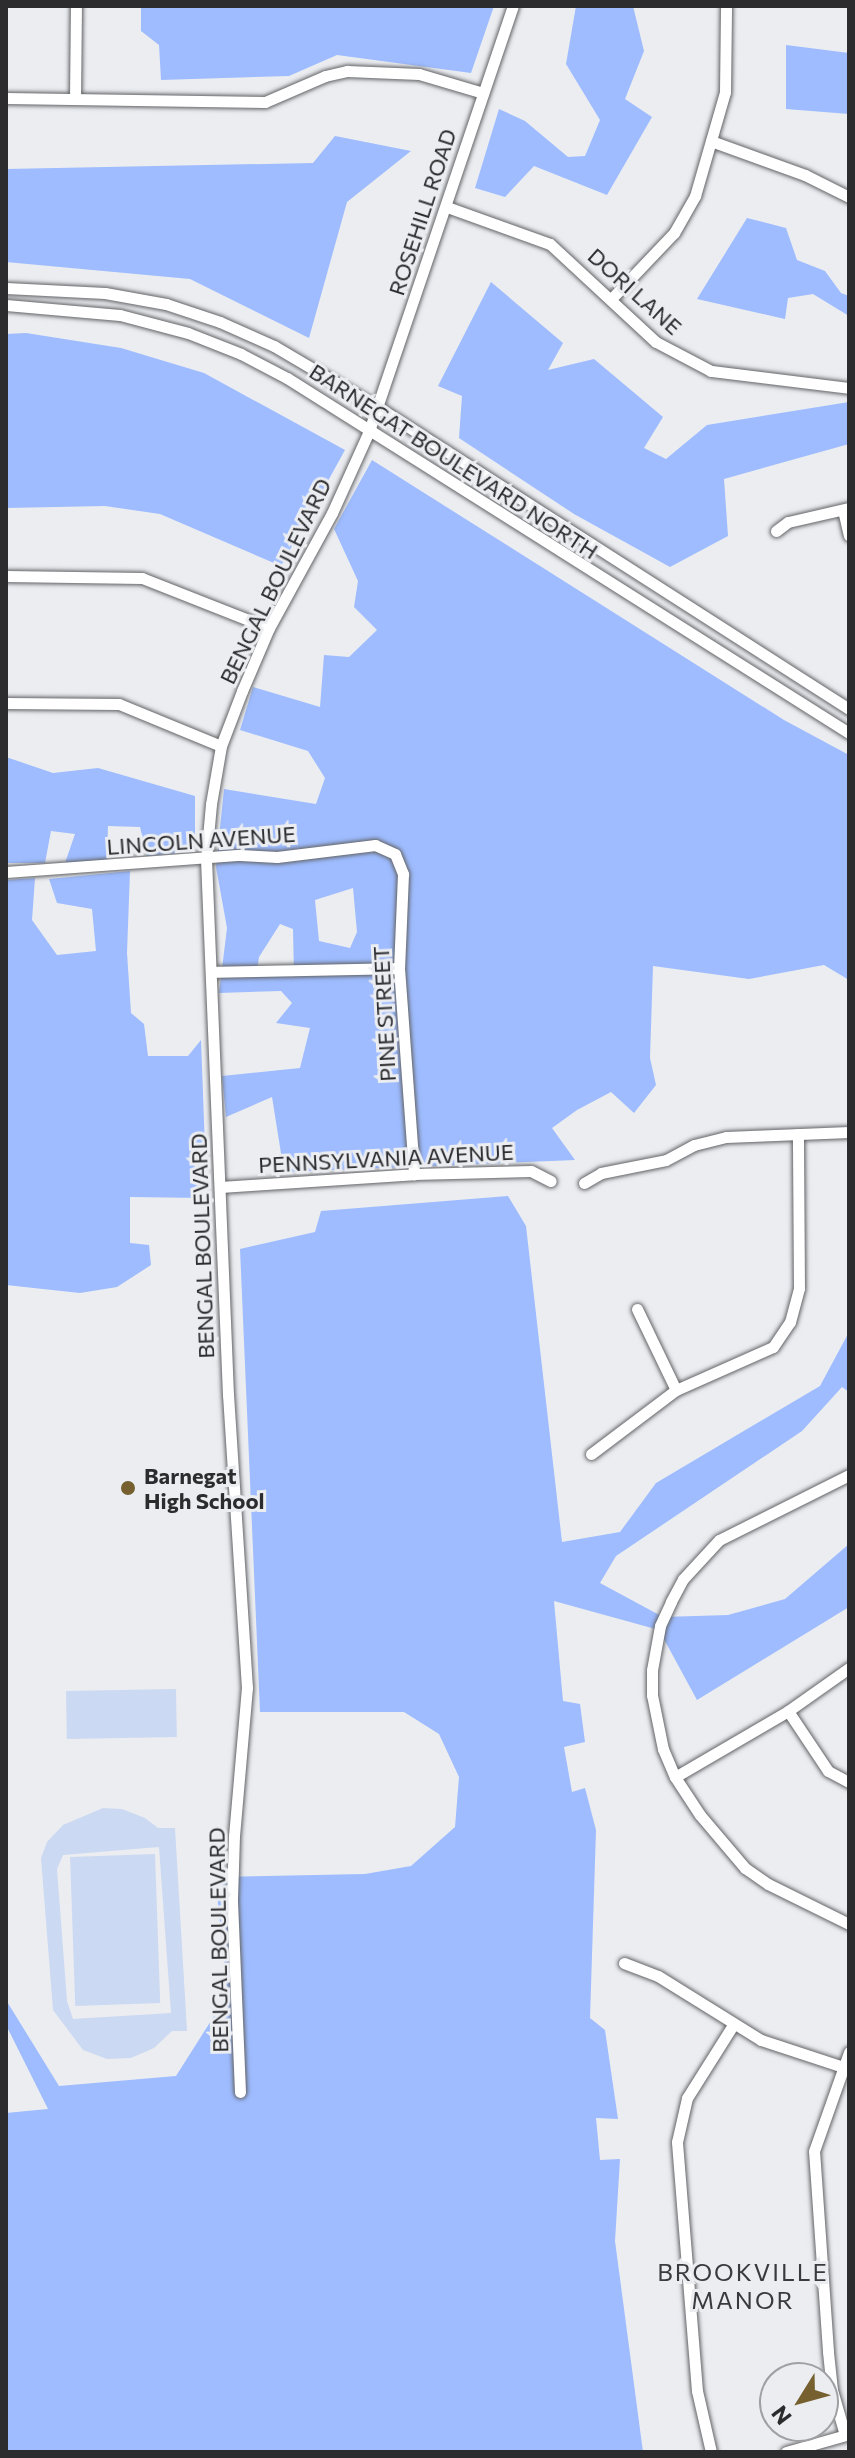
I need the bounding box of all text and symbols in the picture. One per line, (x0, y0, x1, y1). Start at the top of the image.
street label: ROSEHILL ROAD (383, 125, 461, 299)
street label: DORI LANE (583, 242, 687, 340)
street label: BARNEGAT BOULEVARD NORTH (305, 358, 603, 564)
street label: BENGAL BOULEVARD (214, 474, 336, 688)
street label: LINCOLN AVENUE (106, 820, 296, 860)
street label: PINE STREET (367, 946, 401, 1082)
street label: BENGAL BOULEVARD (185, 1133, 219, 1359)
street label: PENNSYLVANIA AVENUE (258, 1138, 514, 1178)
place label: Barnegat High School (144, 1462, 265, 1514)
marker: Barnegat High School (119, 1479, 137, 1497)
street label: BENGAL BOULEVARD (203, 1827, 233, 2053)
district label: BROOKVILLE MANOR (657, 2258, 829, 2314)
north arrow (759, 2362, 839, 2442)
text: N (765, 2401, 797, 2430)

